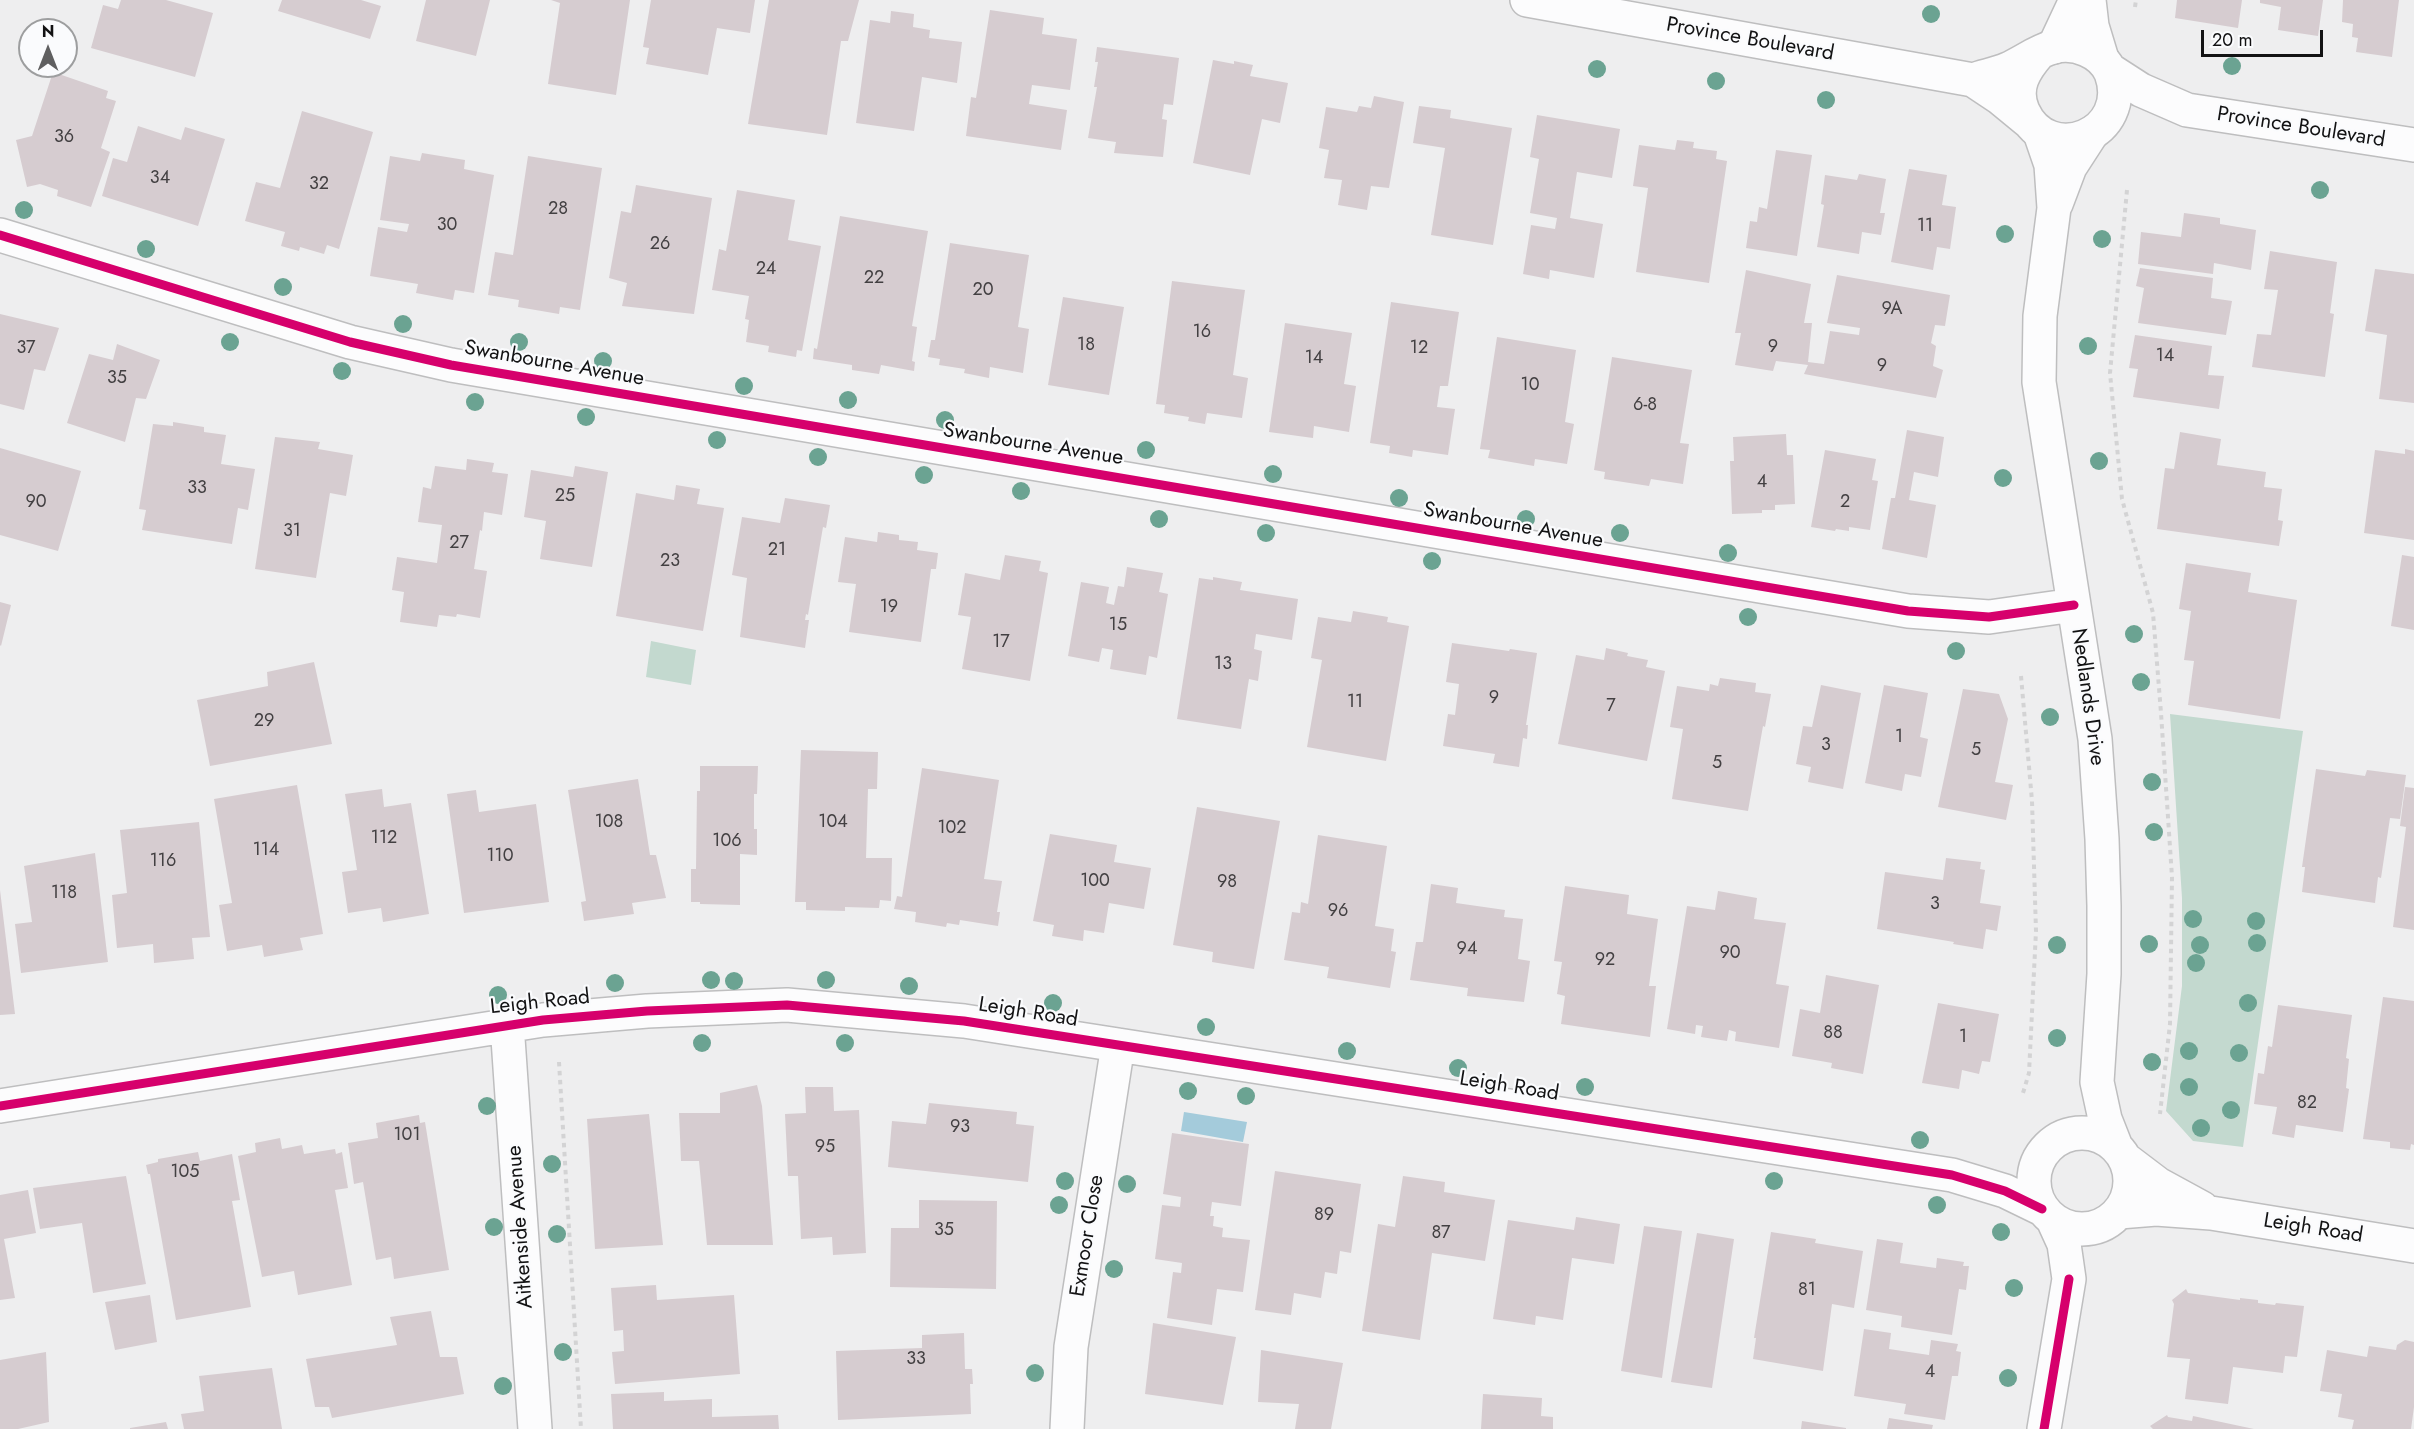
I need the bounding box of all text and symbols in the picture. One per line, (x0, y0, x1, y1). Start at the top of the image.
street label: Province Boulevard (1664, 13, 1836, 67)
north arrow (18, 18, 78, 78)
scale bar (2204, 18, 2326, 56)
text: N (42, 20, 54, 43)
text: 20 m (2212, 27, 2252, 53)
street label: Province Boulevard (2215, 102, 2387, 154)
house number: 36 (54, 127, 74, 149)
house number: 34 (150, 168, 170, 190)
house number: 32 (309, 174, 329, 196)
house number: 28 (548, 199, 568, 221)
house number: 30 (437, 215, 457, 237)
house number: 11 (1917, 216, 1933, 238)
house number: 26 (650, 234, 670, 256)
house number: 24 (756, 259, 776, 281)
house number: 22 (864, 268, 884, 290)
house number: 20 (972, 280, 994, 302)
house number: 9A (1882, 299, 1902, 321)
house number: 16 (1193, 322, 1211, 344)
house number: 18 (1077, 335, 1095, 357)
street label: Swanbourne Avenue (462, 336, 646, 392)
house number: 9 (1768, 337, 1778, 359)
house number: 37 (16, 338, 36, 360)
house number: 12 (1410, 338, 1428, 360)
house number: 14 (2156, 346, 2174, 368)
house number: 14 (1305, 348, 1323, 370)
house number: 9 (1877, 356, 1887, 378)
house number: 35 (107, 368, 127, 390)
house number: 10 (1521, 375, 1539, 397)
house number: 6-8 (1633, 395, 1657, 417)
street label: Swanbourne Avenue (941, 418, 1125, 472)
house number: 4 (1757, 472, 1767, 494)
house number: 33 (187, 478, 207, 500)
house number: 25 (555, 486, 575, 508)
house number: 90 (25, 492, 47, 514)
house number: 2 (1840, 492, 1850, 514)
street label: Swanbourne Avenue (1421, 498, 1605, 554)
house number: 31 (283, 521, 301, 543)
house number: 27 (449, 533, 469, 555)
house number: 21 (768, 540, 786, 562)
house number: 23 (660, 551, 680, 573)
house number: 19 (880, 597, 898, 619)
house number: 15 (1109, 615, 1127, 637)
street label: Nedlands Drive (2065, 627, 2109, 767)
house number: 17 (992, 632, 1010, 654)
house number: 13 (1214, 654, 1232, 676)
house number: 9 (1489, 688, 1499, 710)
house number: 11 (1347, 692, 1363, 714)
house number: 7 (1606, 696, 1616, 718)
house number: 29 (254, 711, 274, 733)
house number: 1 (1895, 727, 1903, 749)
house number: 3 (1821, 735, 1831, 757)
house number: 5 (1971, 740, 1981, 762)
house number: 5 (1712, 753, 1722, 775)
house number: 108 (595, 812, 623, 834)
house number: 104 (818, 812, 848, 834)
house number: 102 (937, 818, 967, 840)
house number: 112 (371, 828, 397, 850)
house number: 106 (712, 831, 742, 853)
house number: 114 (253, 840, 279, 862)
house number: 110 (487, 846, 513, 868)
house number: 116 (150, 851, 176, 873)
house number: 100 (1080, 871, 1110, 893)
house number: 98 (1217, 872, 1237, 894)
house number: 118 (51, 883, 77, 905)
house number: 3 (1930, 894, 1940, 916)
house number: 96 (1328, 901, 1348, 923)
house number: 94 (1457, 939, 1477, 961)
house number: 90 (1719, 943, 1741, 965)
house number: 92 (1595, 950, 1615, 972)
street label: Leigh Road (489, 985, 591, 1021)
street label: Leigh Road (976, 993, 1080, 1033)
house number: 88 (1823, 1023, 1843, 1045)
house number: 1 (1959, 1027, 1967, 1049)
street label: Leigh Road (1457, 1067, 1561, 1107)
house number: 82 (2297, 1093, 2317, 1115)
house number: 93 (950, 1117, 970, 1139)
house number: 101 (394, 1125, 420, 1147)
house number: 95 (815, 1137, 835, 1159)
street label: Aitkenside Avenue (503, 1145, 539, 1309)
house number: 105 (170, 1162, 200, 1184)
street label: Exmoor Close (1066, 1173, 1110, 1299)
house number: 89 (1314, 1205, 1334, 1227)
street label: Leigh Road (2261, 1209, 2365, 1249)
house number: 35 (934, 1220, 954, 1242)
house number: 87 (1431, 1223, 1451, 1245)
house number: 81 (1798, 1280, 1816, 1302)
house number: 33 (906, 1349, 926, 1371)
house number: 4 (1925, 1362, 1935, 1384)

